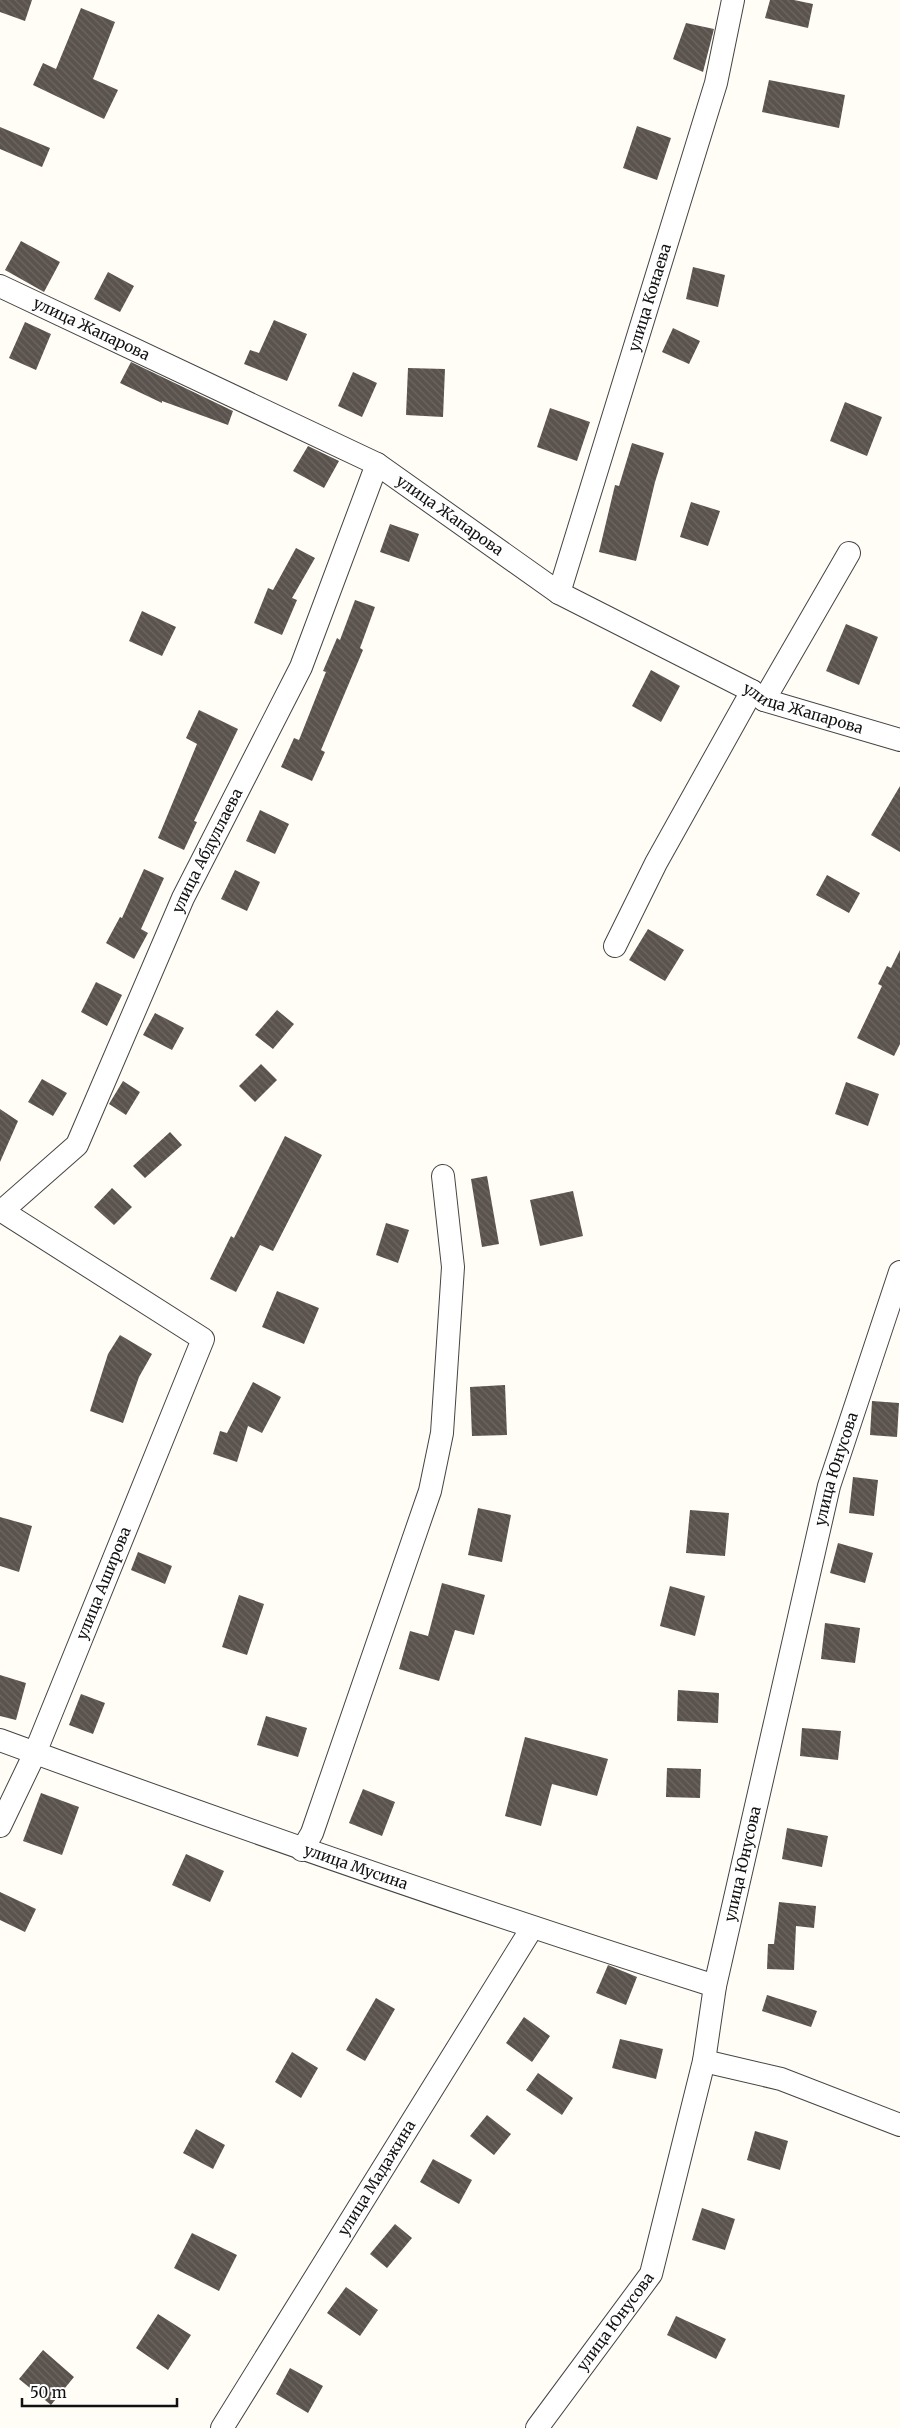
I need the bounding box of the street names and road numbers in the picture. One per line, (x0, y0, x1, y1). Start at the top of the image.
street label: улица Конаева (624, 241, 675, 354)
street label: улица Жапарова (30, 293, 153, 364)
street label: улица Жапарова (393, 471, 507, 559)
street label: улица Жапарова (740, 678, 866, 738)
street label: улица Абдуллаева (168, 785, 246, 916)
street label: улица Юнусова (810, 1410, 862, 1528)
street label: улица Аширова (72, 1524, 135, 1643)
street label: улица Юнусова (720, 1804, 765, 1923)
street label: улица Мусина (302, 1840, 411, 1893)
street label: улица Мадажина (334, 2117, 419, 2239)
street label: улица Юнусова (572, 2269, 658, 2375)

